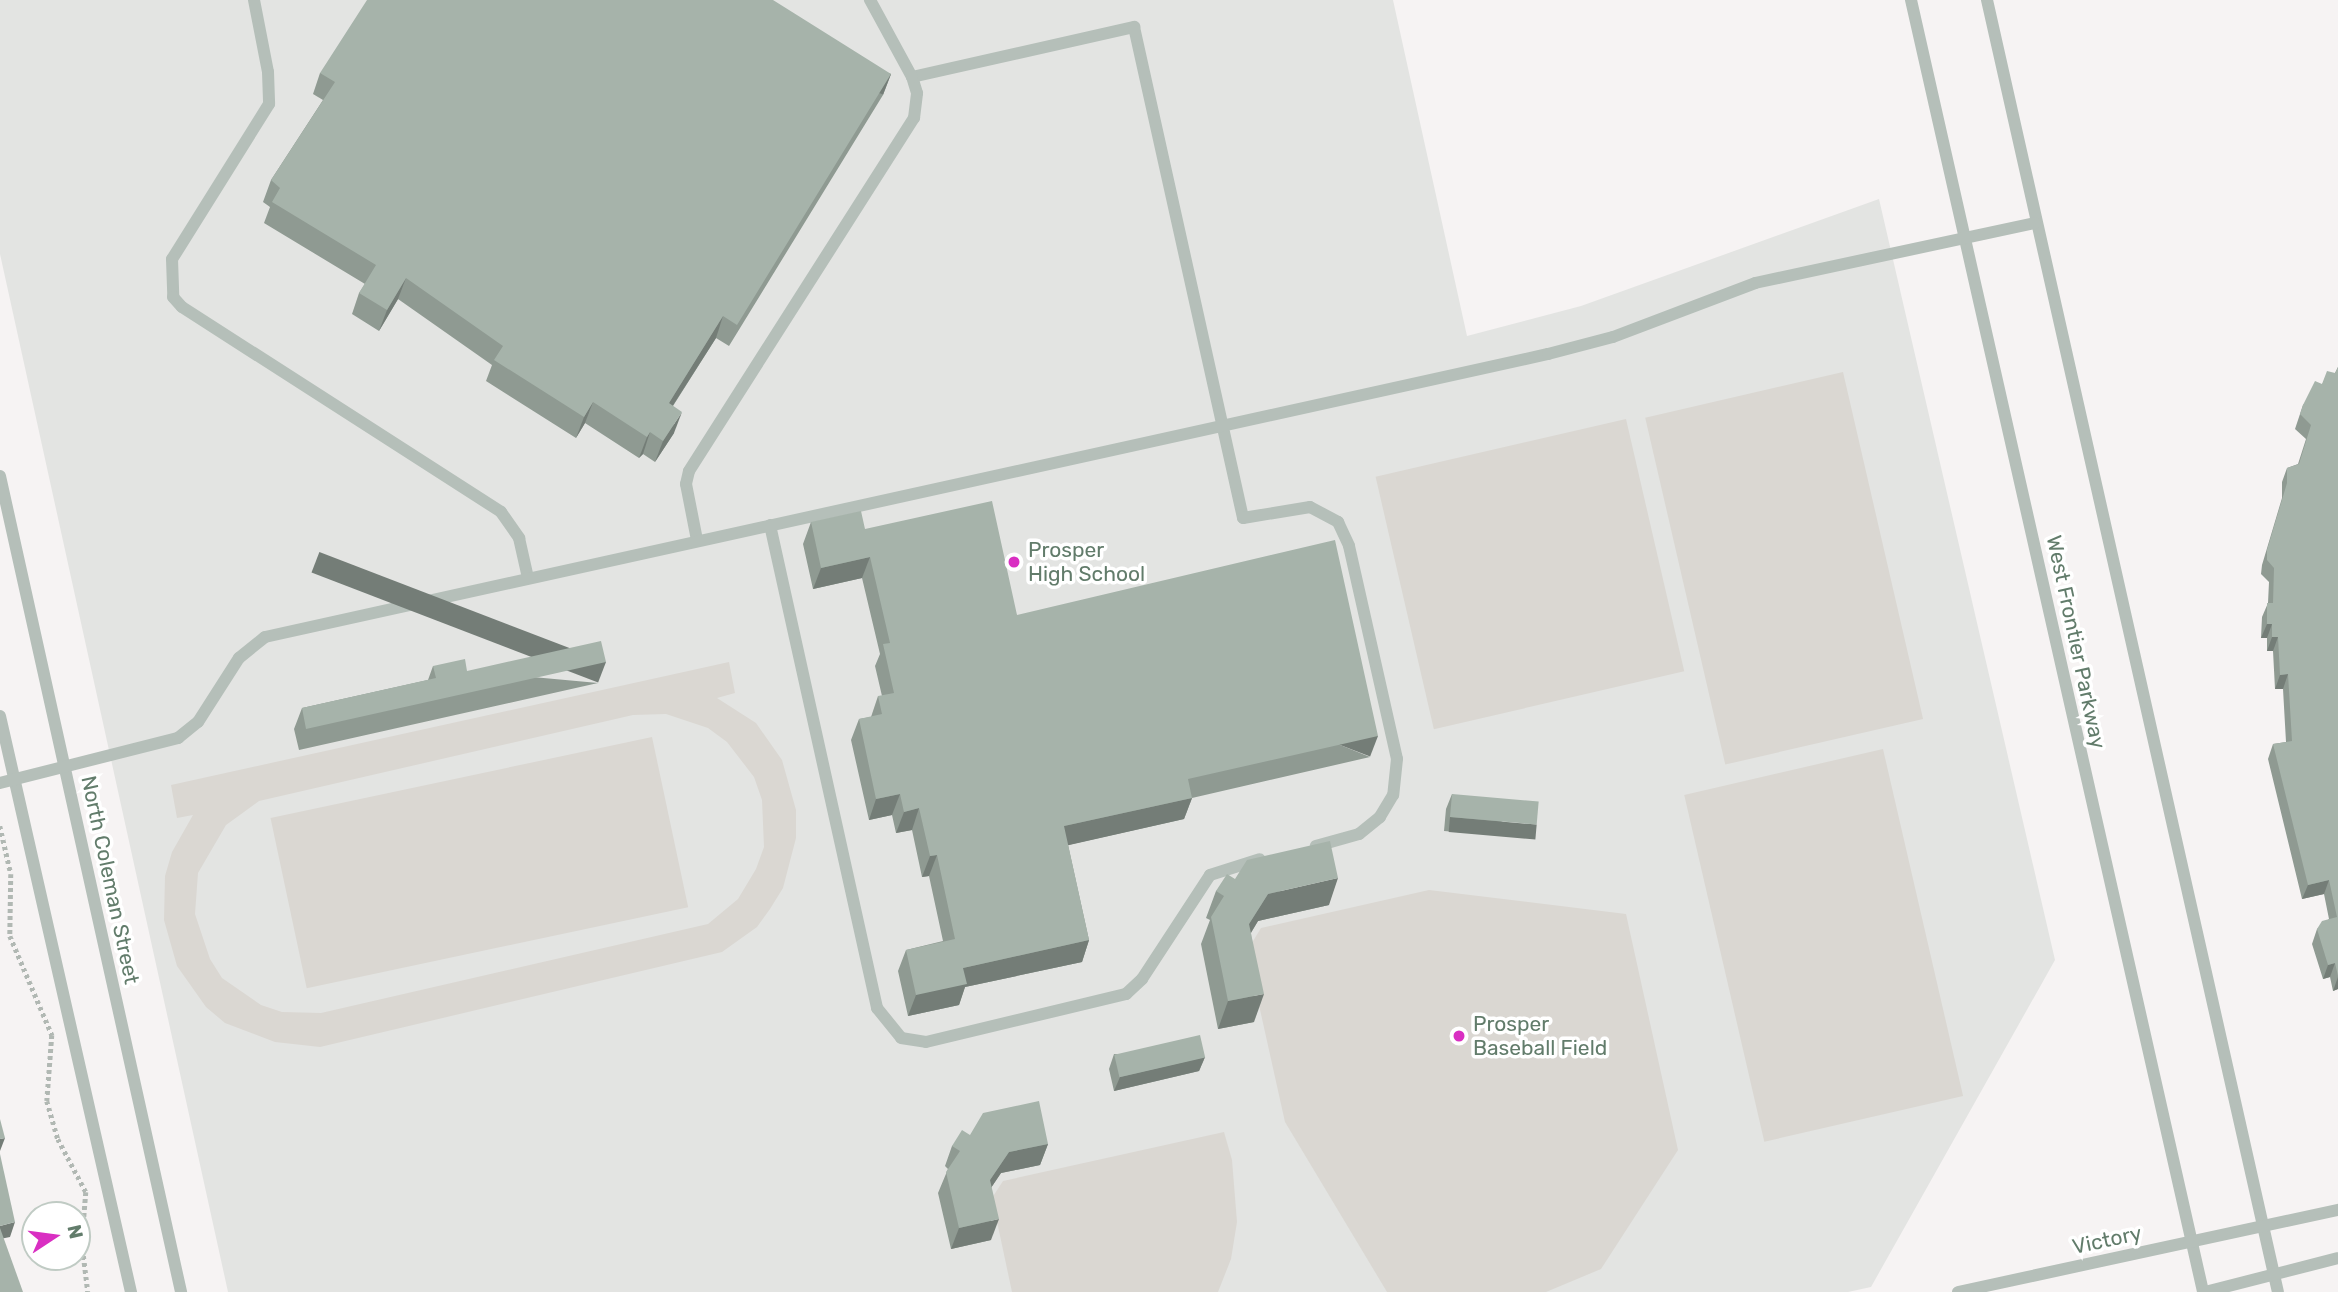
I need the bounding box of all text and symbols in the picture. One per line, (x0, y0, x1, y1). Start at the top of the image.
street label: West Frontier Parkway (2041, 533, 2111, 751)
place label: Prosper High School (1028, 537, 1145, 587)
marker: Prosper High School (1006, 554, 1022, 570)
street label: North Coleman Street (76, 773, 144, 987)
place label: Prosper Baseball Field (1473, 1011, 1607, 1061)
marker: Prosper Baseball Field (1451, 1028, 1467, 1044)
north arrow (21, 1201, 91, 1271)
street label: Victory (2070, 1220, 2144, 1260)
text: N (62, 1222, 88, 1241)

